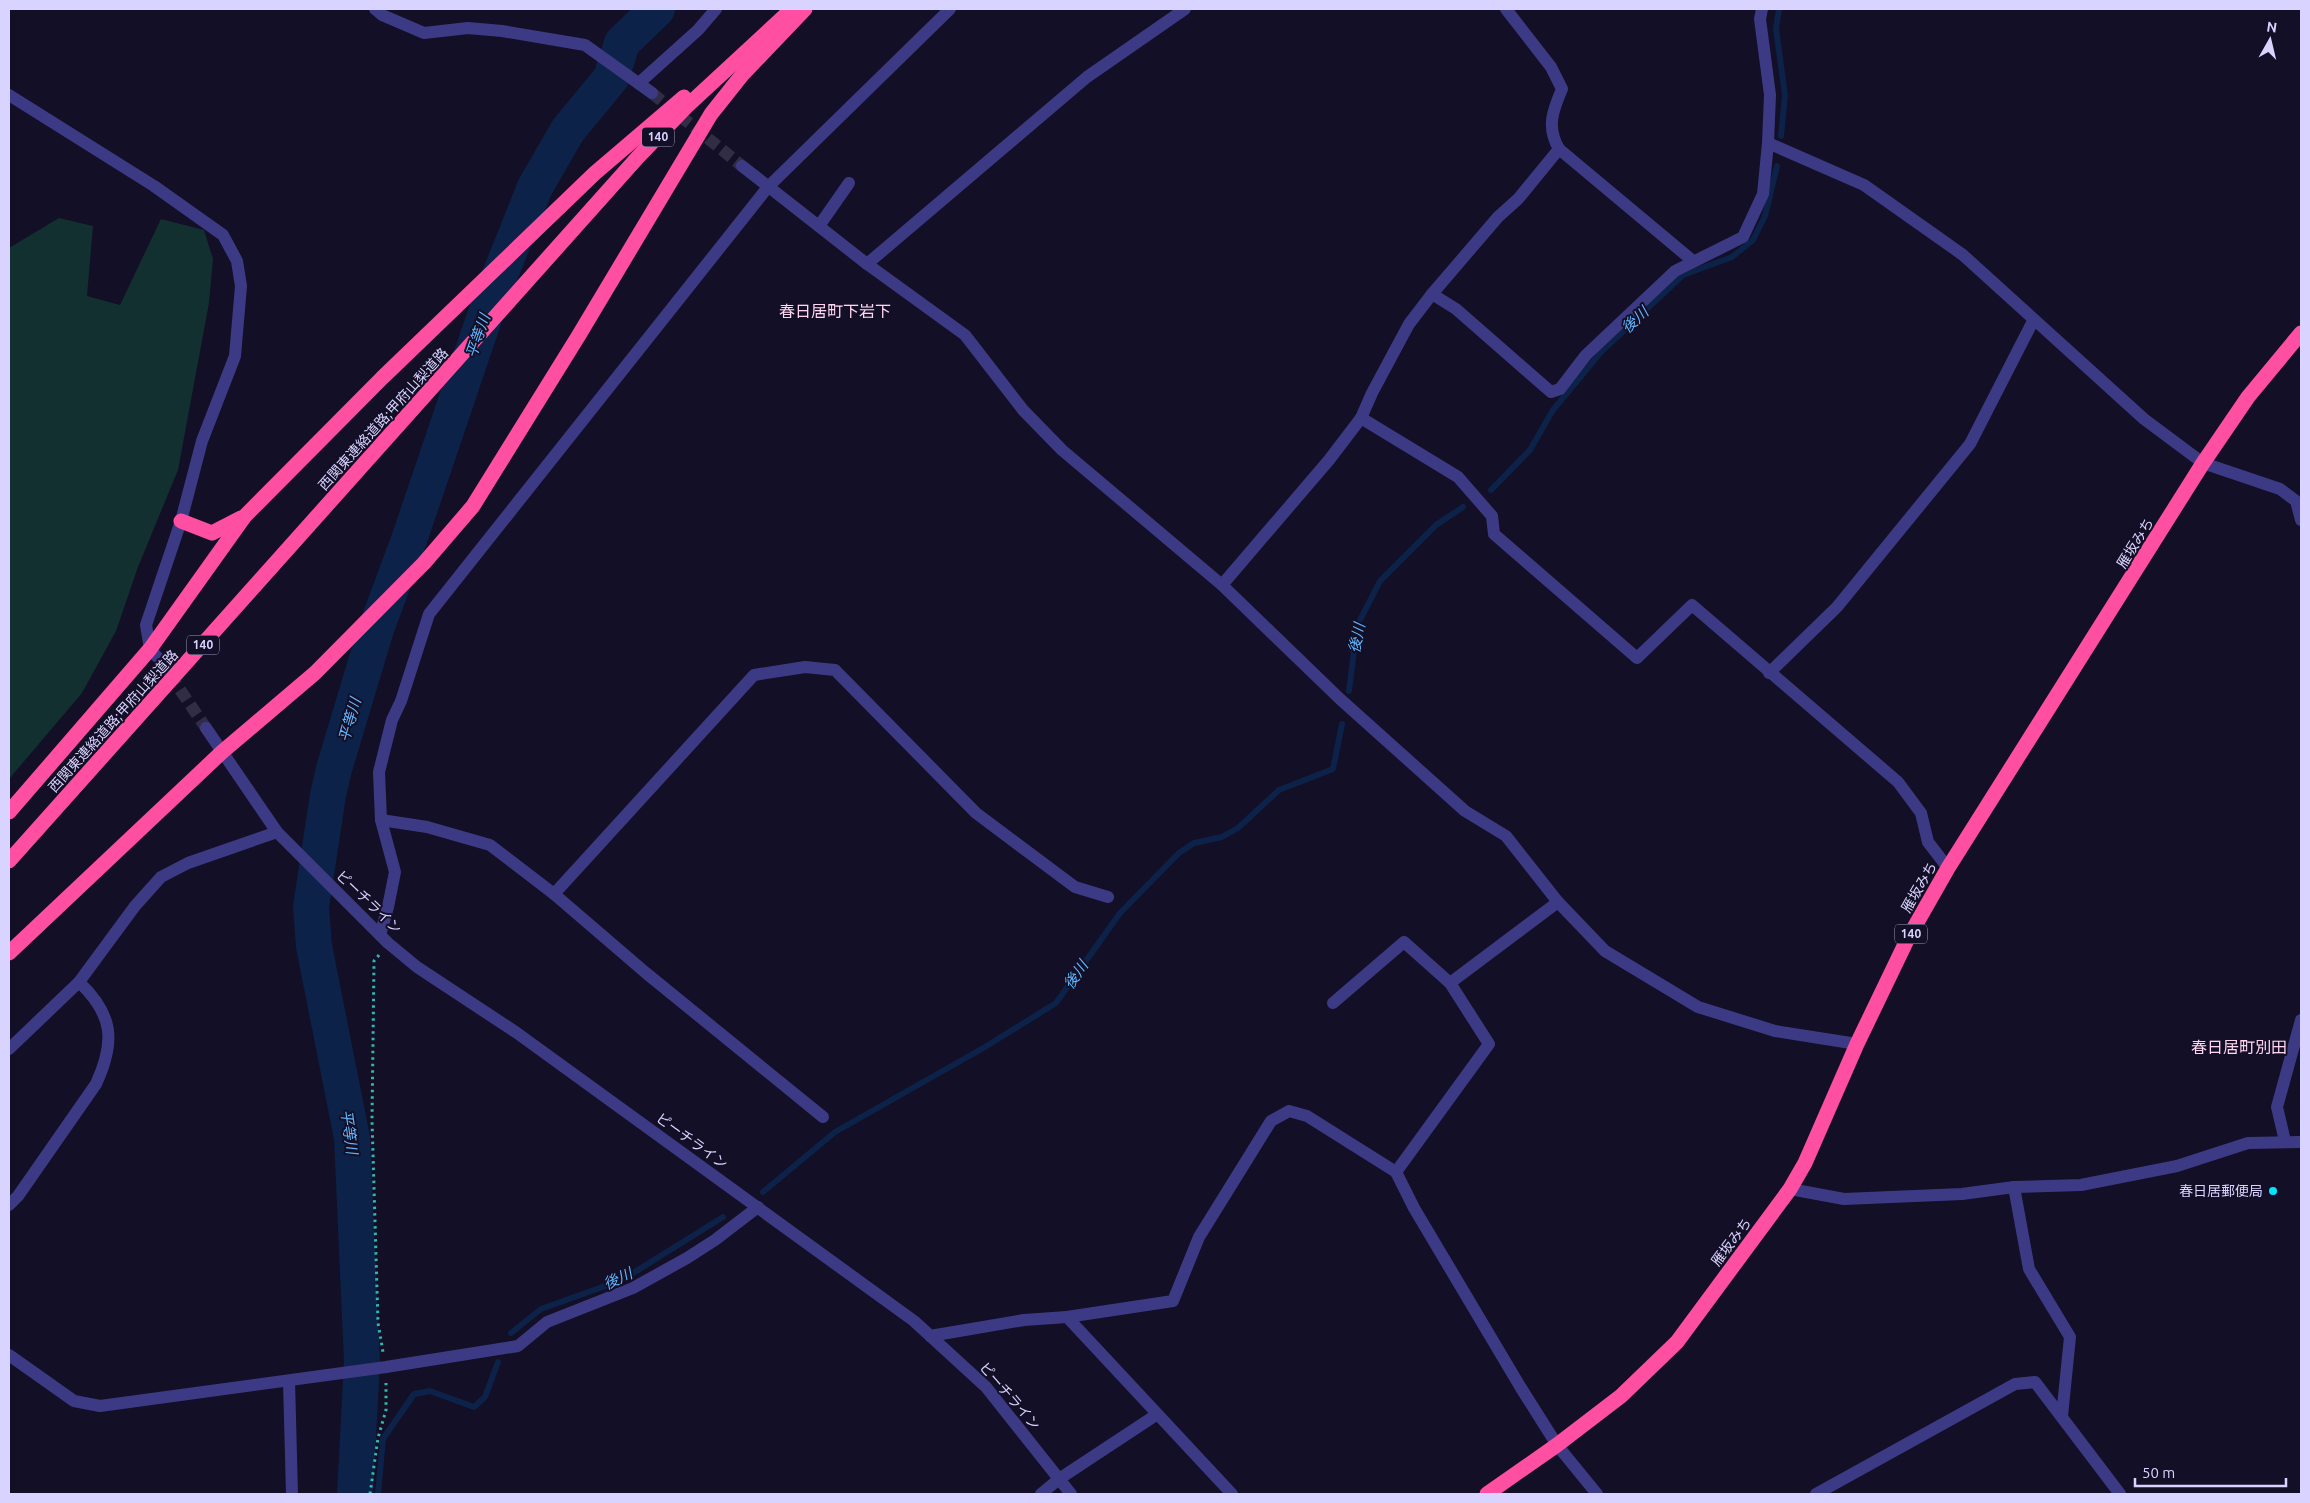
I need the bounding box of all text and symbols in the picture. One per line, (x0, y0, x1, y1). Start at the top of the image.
north arrow (2245, 15, 2295, 65)
text: N (2266, 18, 2278, 36)
road number: 140 (642, 128, 674, 146)
district label: 春日居町下岩下 (779, 302, 891, 320)
water label: 後川 (1618, 302, 1653, 336)
water label: 平等川 (462, 310, 494, 360)
street label: 西関東連絡道路;甲府山梨道路 (315, 345, 451, 493)
street label: 雁坂みち (2113, 515, 2157, 571)
water label: 後川 (1345, 620, 1368, 654)
road number: 140 (187, 636, 219, 654)
street label: 西関東連絡道路;甲府山梨道路 (45, 647, 181, 795)
water label: 平等川 (335, 694, 364, 744)
street label: 雁坂みち (1898, 859, 1940, 915)
street label: ピーチライン (333, 867, 405, 937)
road number: 140 (1895, 924, 1927, 944)
water label: 後川 (1060, 956, 1092, 992)
district label: 春日居町別田 (2191, 1038, 2287, 1056)
water label: 平等川 (338, 1108, 361, 1157)
street label: ピーチライン (653, 1110, 731, 1172)
place label: 春日居郵便局 (2179, 1183, 2263, 1199)
marker: 春日居郵便局 (2267, 1185, 2279, 1197)
street label: 雁坂みち (1708, 1215, 1754, 1269)
water label: 後川 (601, 1264, 637, 1293)
street label: ピーチライン (976, 1359, 1044, 1433)
scale bar (2135, 1456, 2286, 1488)
text: 50 m (2142, 1464, 2175, 1481)

